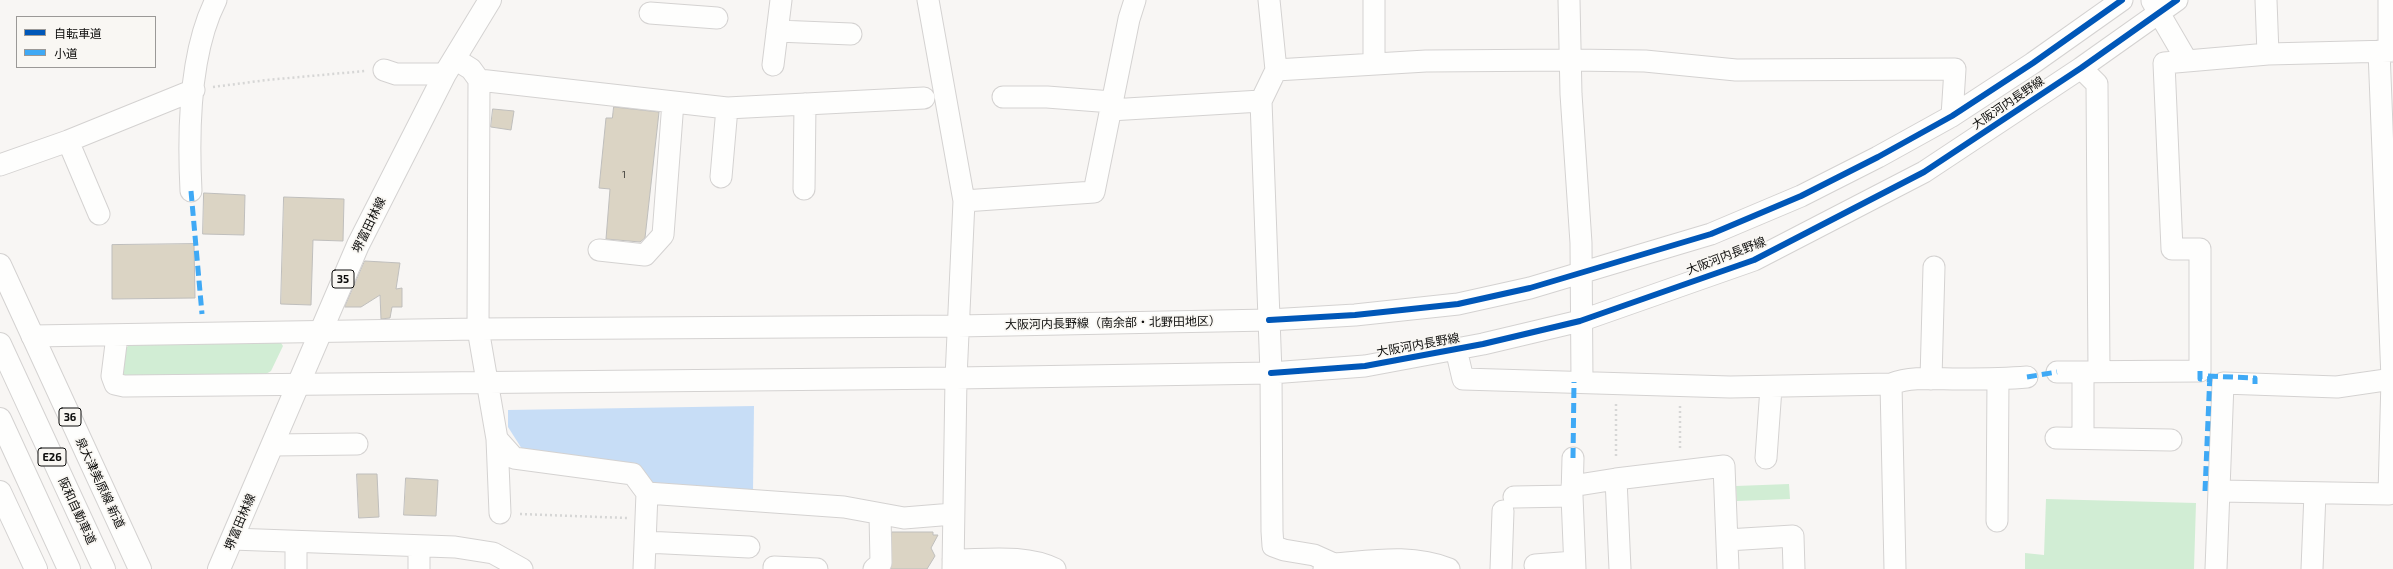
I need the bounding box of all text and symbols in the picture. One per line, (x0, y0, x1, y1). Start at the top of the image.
legend (16, 16, 156, 68)
text: 自転車道 (54, 26, 102, 40)
text: 小道 (54, 46, 78, 60)
street label: 大阪河内長野線 (1969, 74, 2047, 132)
house number: 1 (622, 169, 626, 181)
street label: 堺富田林線 (349, 195, 389, 255)
street label: 大阪河内長野線 (1684, 234, 1768, 278)
road number: 35 (332, 270, 354, 288)
street label: 大阪河内長野線（南余部・北野田地区） (1005, 314, 1221, 332)
street label: 大阪河内長野線 (1375, 331, 1461, 359)
road number: 36 (59, 408, 81, 426)
street label: 泉大津美原線 新道 (73, 435, 127, 531)
road number: E26 (38, 448, 66, 466)
street label: 阪和自動車道 (55, 475, 99, 547)
street label: 堺富田林線 (222, 492, 258, 552)

